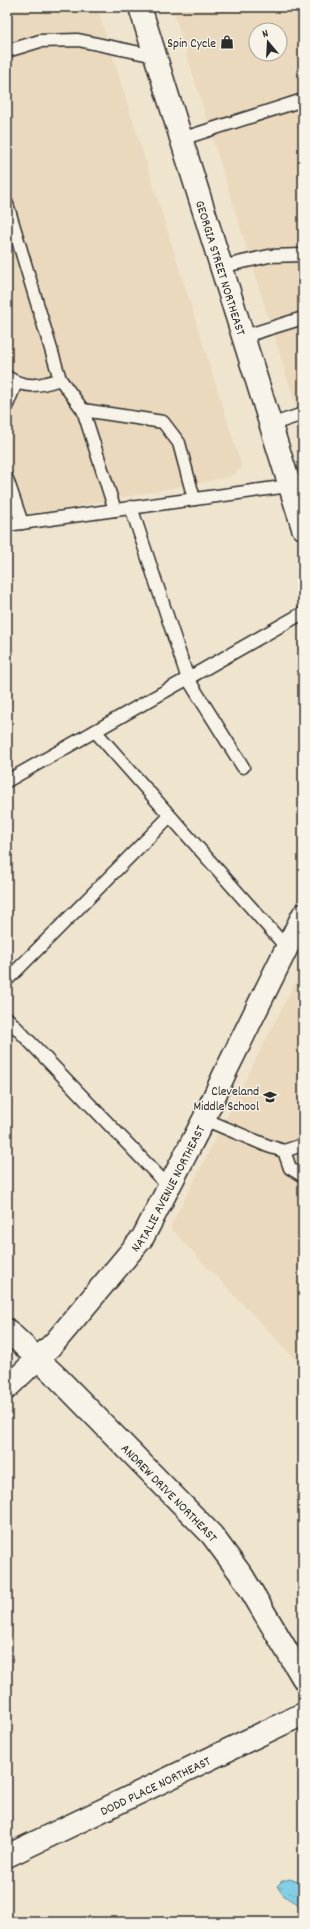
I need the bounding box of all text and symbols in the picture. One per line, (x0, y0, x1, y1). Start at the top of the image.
north arrow (248, 22, 288, 62)
text: N (260, 26, 271, 43)
shop icon: Spin Cycle (219, 34, 235, 50)
place label: Spin Cycle (167, 35, 216, 54)
street label: GEORGIA STREET NORTHEAST (189, 198, 249, 338)
place label: Cleveland Middle School (193, 1083, 259, 1117)
school or university icon: Cleveland Middle School (262, 1089, 278, 1105)
street label: NATALIE AVENUE NORTHEAST (127, 1123, 211, 1257)
street label: ANDREW DRIVE NORTHEAST (115, 1440, 221, 1547)
street label: DODD PLACE NORTHEAST (98, 1753, 214, 1822)

